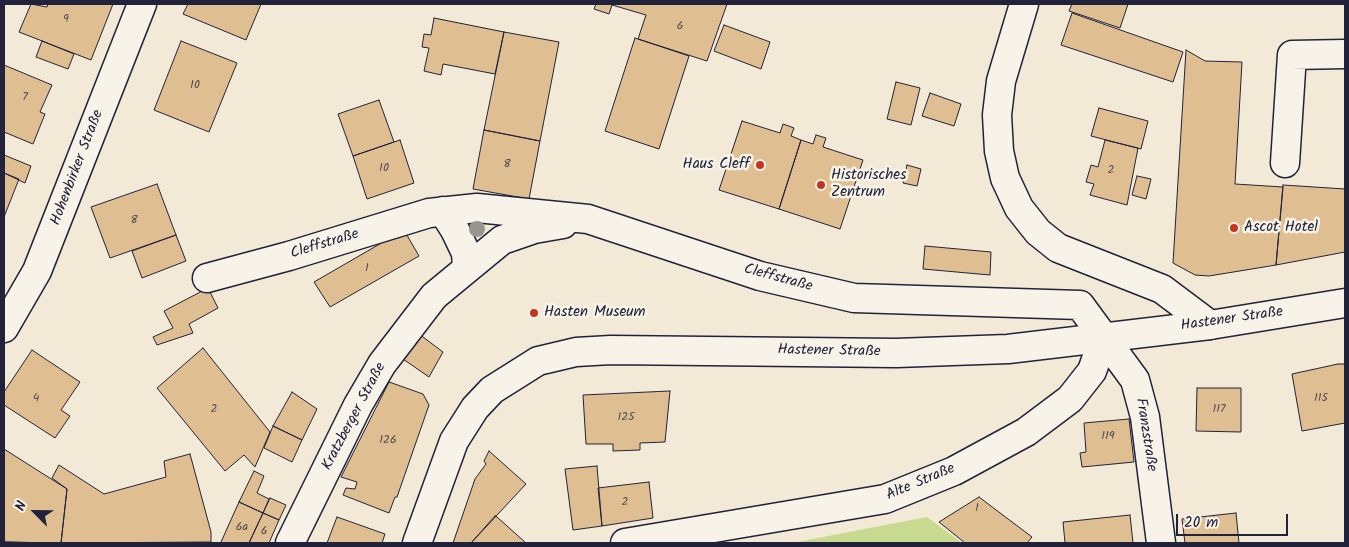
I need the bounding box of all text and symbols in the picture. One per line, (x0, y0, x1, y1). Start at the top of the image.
house number: 9 (63, 13, 69, 27)
house number: 6 (677, 20, 683, 34)
house number: 10 (190, 79, 200, 93)
house number: 7 (22, 91, 28, 105)
street label: Hohenbirker Straße (48, 108, 108, 228)
place label: Haus Cleff (683, 156, 750, 174)
house number: 8 (503, 158, 511, 172)
marker: Haus Cleff (754, 159, 766, 171)
house number: 10 (379, 162, 389, 176)
house number: 2 (1108, 164, 1114, 178)
place label: Historisches Zentrum (831, 167, 906, 202)
marker: Historisches Zentrum (815, 179, 827, 191)
house number: 8 (130, 214, 138, 228)
place label: Ascot Hotel (1244, 219, 1318, 237)
marker: Ascot Hotel (1228, 222, 1240, 234)
street label: Cleffstraße (289, 226, 361, 264)
street label: Cleffstraße (742, 261, 814, 297)
house number: 1 (365, 262, 369, 276)
place label: Hasten Museum (544, 304, 645, 322)
street label: Hastener Straße (1180, 304, 1284, 336)
marker: Hasten Museum (528, 307, 540, 319)
street label: Hastener Straße (777, 342, 881, 362)
street label: Kratzberger Straße (319, 360, 391, 474)
house number: 4 (33, 392, 39, 406)
house number: 115 (1314, 392, 1328, 406)
street label: Franzstraße (1130, 397, 1160, 473)
house number: 2 (211, 403, 217, 417)
house number: 117 (1212, 403, 1226, 417)
house number: 125 (617, 411, 635, 425)
house number: 119 (1101, 430, 1115, 444)
house number: 126 (379, 434, 397, 448)
street label: Alte Straße (884, 461, 958, 505)
north arrow (10, 487, 60, 537)
house number: 2 (622, 496, 628, 510)
text: N (9, 498, 33, 515)
house number: 1 (975, 502, 979, 516)
scale bar (1179, 504, 1292, 536)
text: 20 m (1184, 511, 1218, 535)
house number: 6a (236, 521, 248, 535)
house number: 6 (261, 525, 267, 539)

